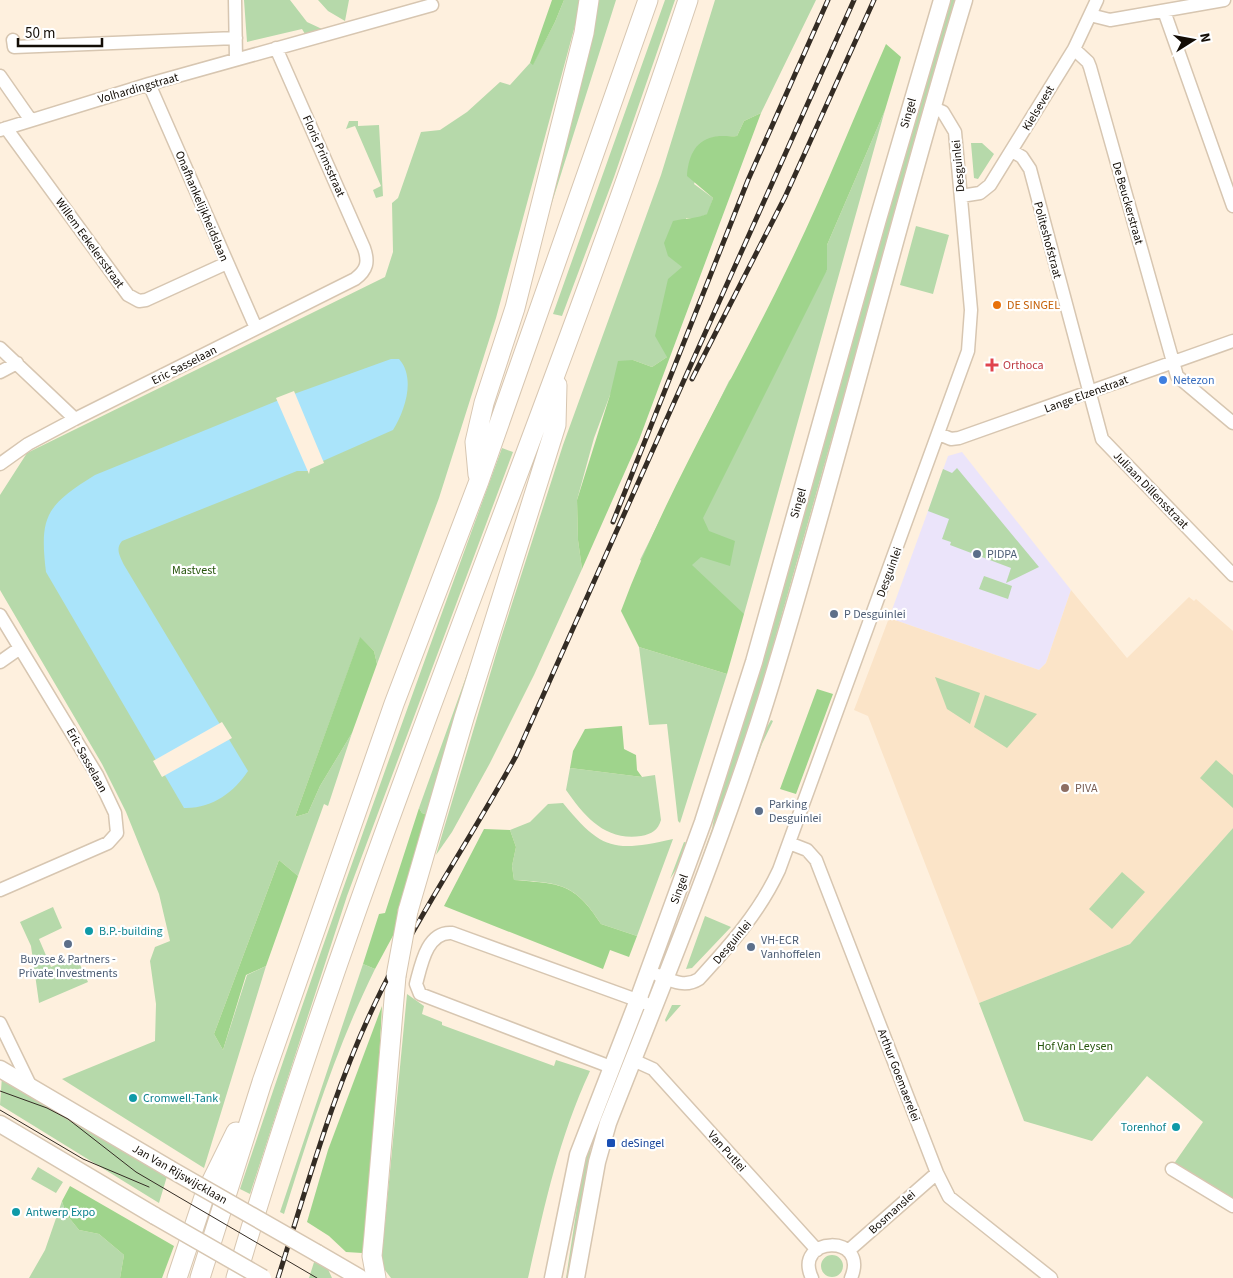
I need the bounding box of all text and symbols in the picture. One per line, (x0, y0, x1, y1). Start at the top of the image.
scale bar (18, 15, 101, 47)
north arrow (1168, 15, 1218, 65)
text: 50 m (25, 23, 55, 44)
text: N (1194, 31, 1215, 44)
street label: Volhardingstraat (96, 69, 180, 108)
street label: Kielsevest (1018, 82, 1059, 134)
street label: Singel (896, 96, 921, 130)
street label: Floris Primsstraat (298, 113, 349, 200)
street label: Desguinlei (948, 139, 969, 193)
street label: Onafhankelijkheidslaan (171, 148, 233, 264)
street label: De Beuckerstraat (1108, 160, 1147, 246)
street label: Willem Eekelersstraat (51, 195, 128, 292)
street label: Politeshofstraat (1029, 200, 1066, 281)
place label: DE SINGEL (1007, 297, 1060, 314)
marker: DE SINGEL (991, 299, 1003, 311)
street label: Eric Sasselaan (149, 342, 220, 389)
place label: Orthoca (1003, 357, 1044, 374)
marker: Orthoca (985, 358, 999, 372)
street label: Lange Elzenstraat (1042, 371, 1131, 418)
place label: Netezon (1173, 372, 1215, 389)
marker: Netezon (1157, 374, 1169, 386)
street label: Juliaan Dillensstraat (1109, 448, 1192, 533)
street label: Singel (786, 486, 811, 520)
street label: Desguinlei (873, 545, 906, 600)
place label: PIDPA (987, 546, 1018, 563)
marker: PIDPA (971, 548, 983, 560)
park label: Mastvest (172, 562, 216, 579)
place label: P Desguinlei (844, 606, 906, 623)
marker: P Desguinlei (828, 608, 840, 620)
street label: Eric Sasselaan (62, 725, 111, 796)
place label: PIVA (1075, 780, 1098, 797)
marker: PIVA (1059, 782, 1071, 794)
place label: Parking Desguinlei (769, 796, 821, 827)
marker: Parking Desguinlei (753, 805, 765, 817)
street label: Singel (666, 872, 693, 907)
street label: Desguinlei (709, 917, 756, 968)
place label: B.P.-building (99, 923, 163, 940)
marker: B.P.-building (83, 925, 95, 937)
place label: VH-ECR Vanhoffelen (761, 932, 821, 963)
marker: Buysse & Partners - Private Investments (62, 938, 74, 950)
marker: VH-ECR Vanhoffelen (745, 941, 757, 953)
place label: Buysse & Partners - Private Investments (19, 951, 117, 982)
street label: Arthur Goemaerelei (873, 1026, 924, 1124)
park label: Hof Van Leysen (1037, 1038, 1113, 1055)
place label: Cromwell-Tank (143, 1090, 218, 1107)
marker: Cromwell-Tank (127, 1092, 139, 1104)
place label: Torenhof (1121, 1119, 1166, 1136)
marker: Torenhof (1170, 1121, 1182, 1133)
street label: Van Putlei (703, 1127, 750, 1176)
place label: deSingel (621, 1135, 664, 1152)
marker: deSingel (605, 1137, 617, 1149)
street label: Jan Van Rijswijcklaan (129, 1140, 230, 1209)
street label: Bosmanslei (865, 1187, 920, 1238)
place label: Antwerp Expo (26, 1204, 95, 1221)
marker: Antwerp Expo (10, 1206, 22, 1218)

